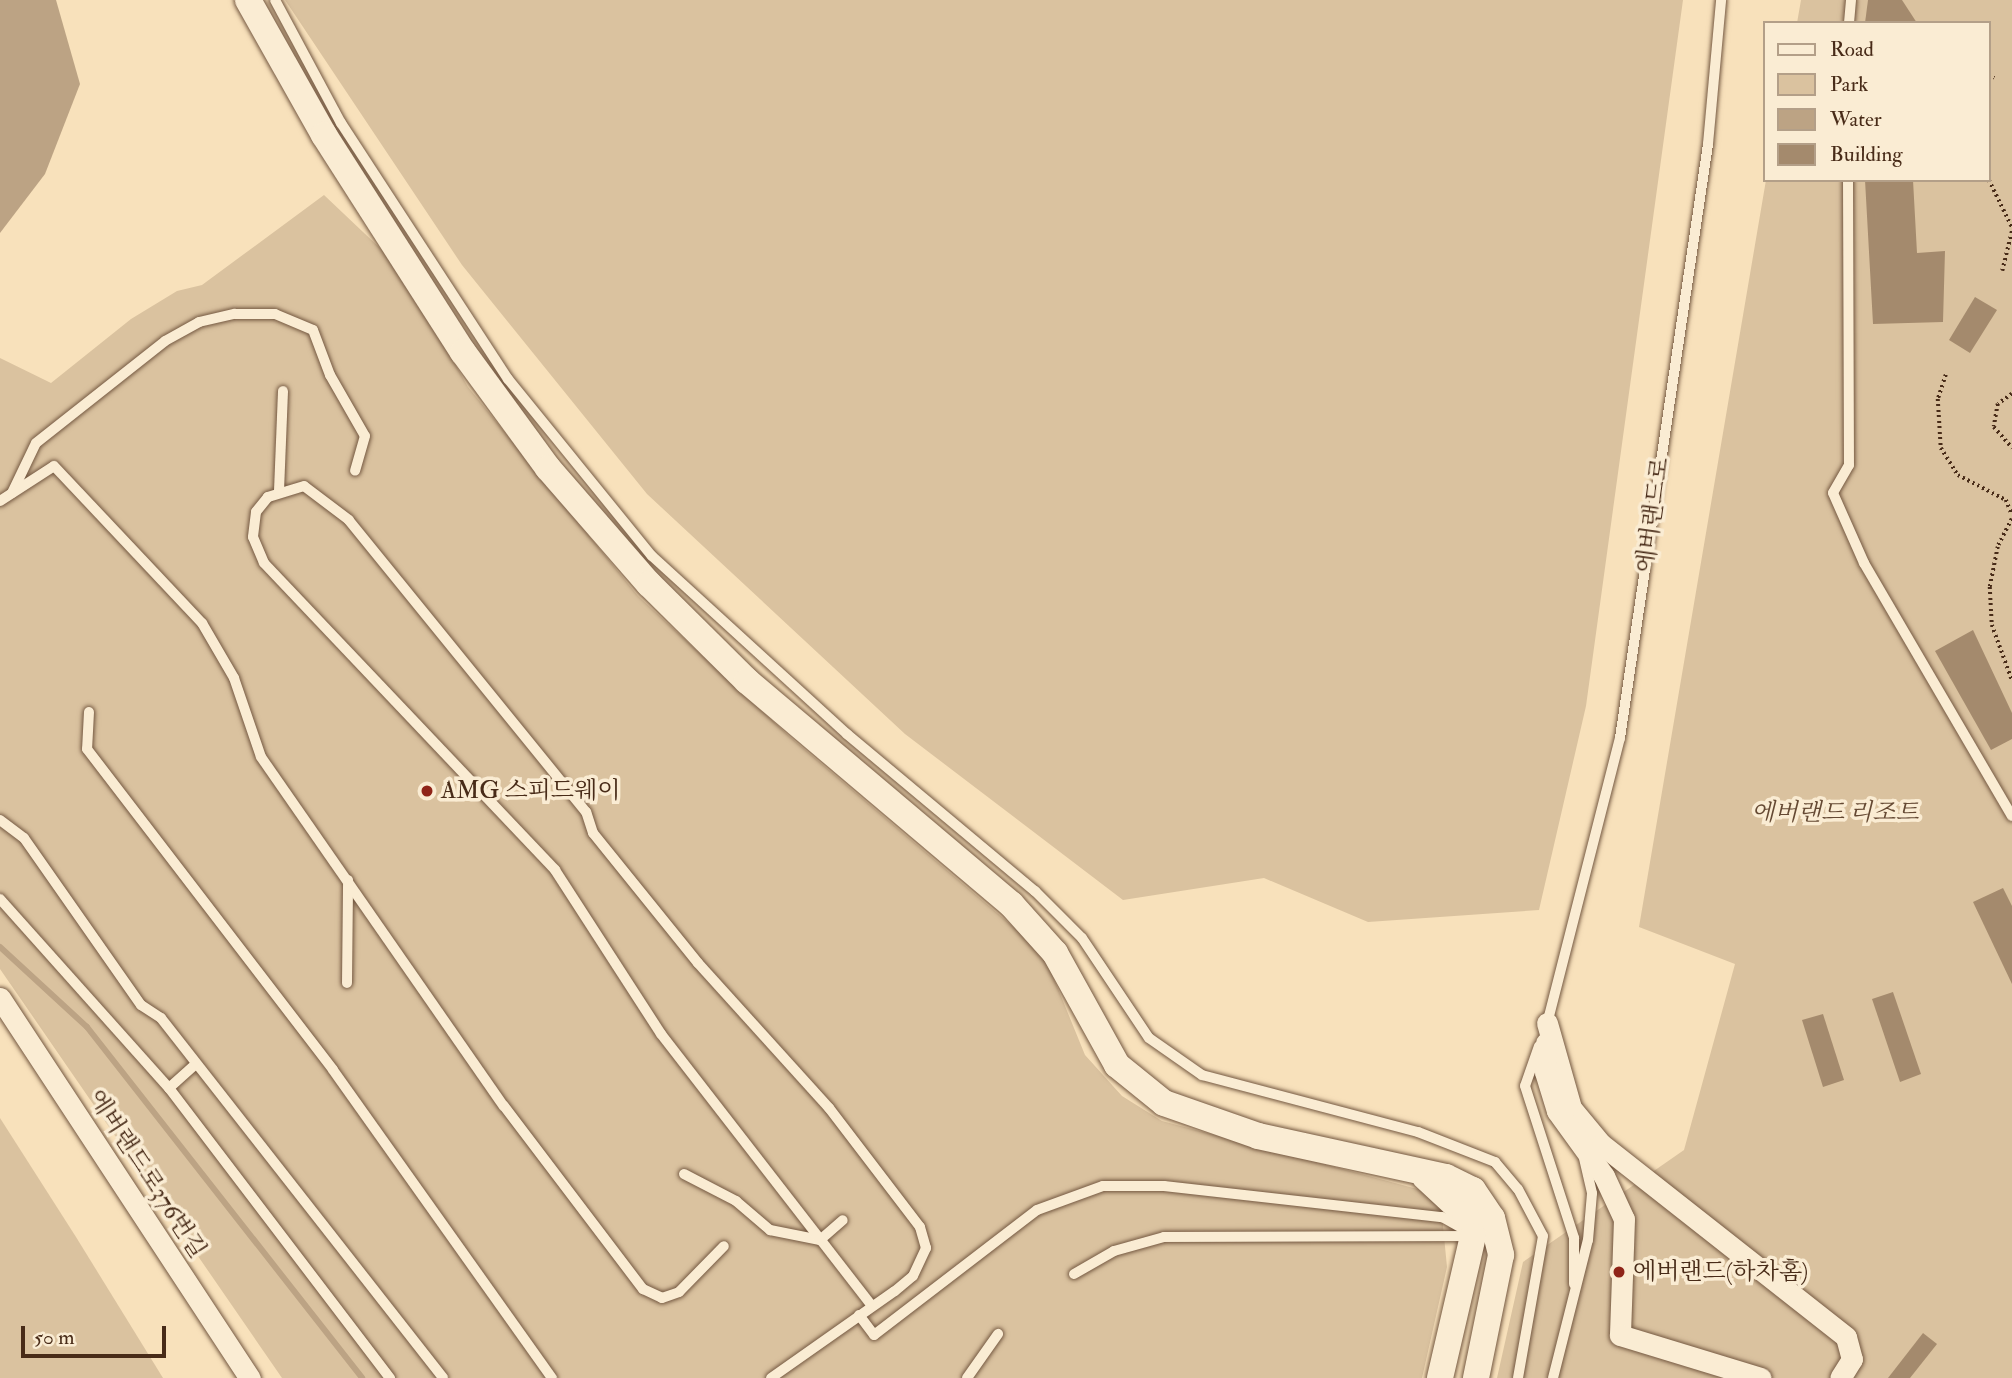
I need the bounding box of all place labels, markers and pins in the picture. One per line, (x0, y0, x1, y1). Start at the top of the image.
place label: AMG 스피드웨이 (441, 777, 620, 805)
marker: AMG 스피드웨이 (419, 783, 435, 799)
place label: 에버랜드(하차홈) (1633, 1258, 1808, 1286)
marker: 에버랜드(하차홈) (1611, 1264, 1627, 1280)

